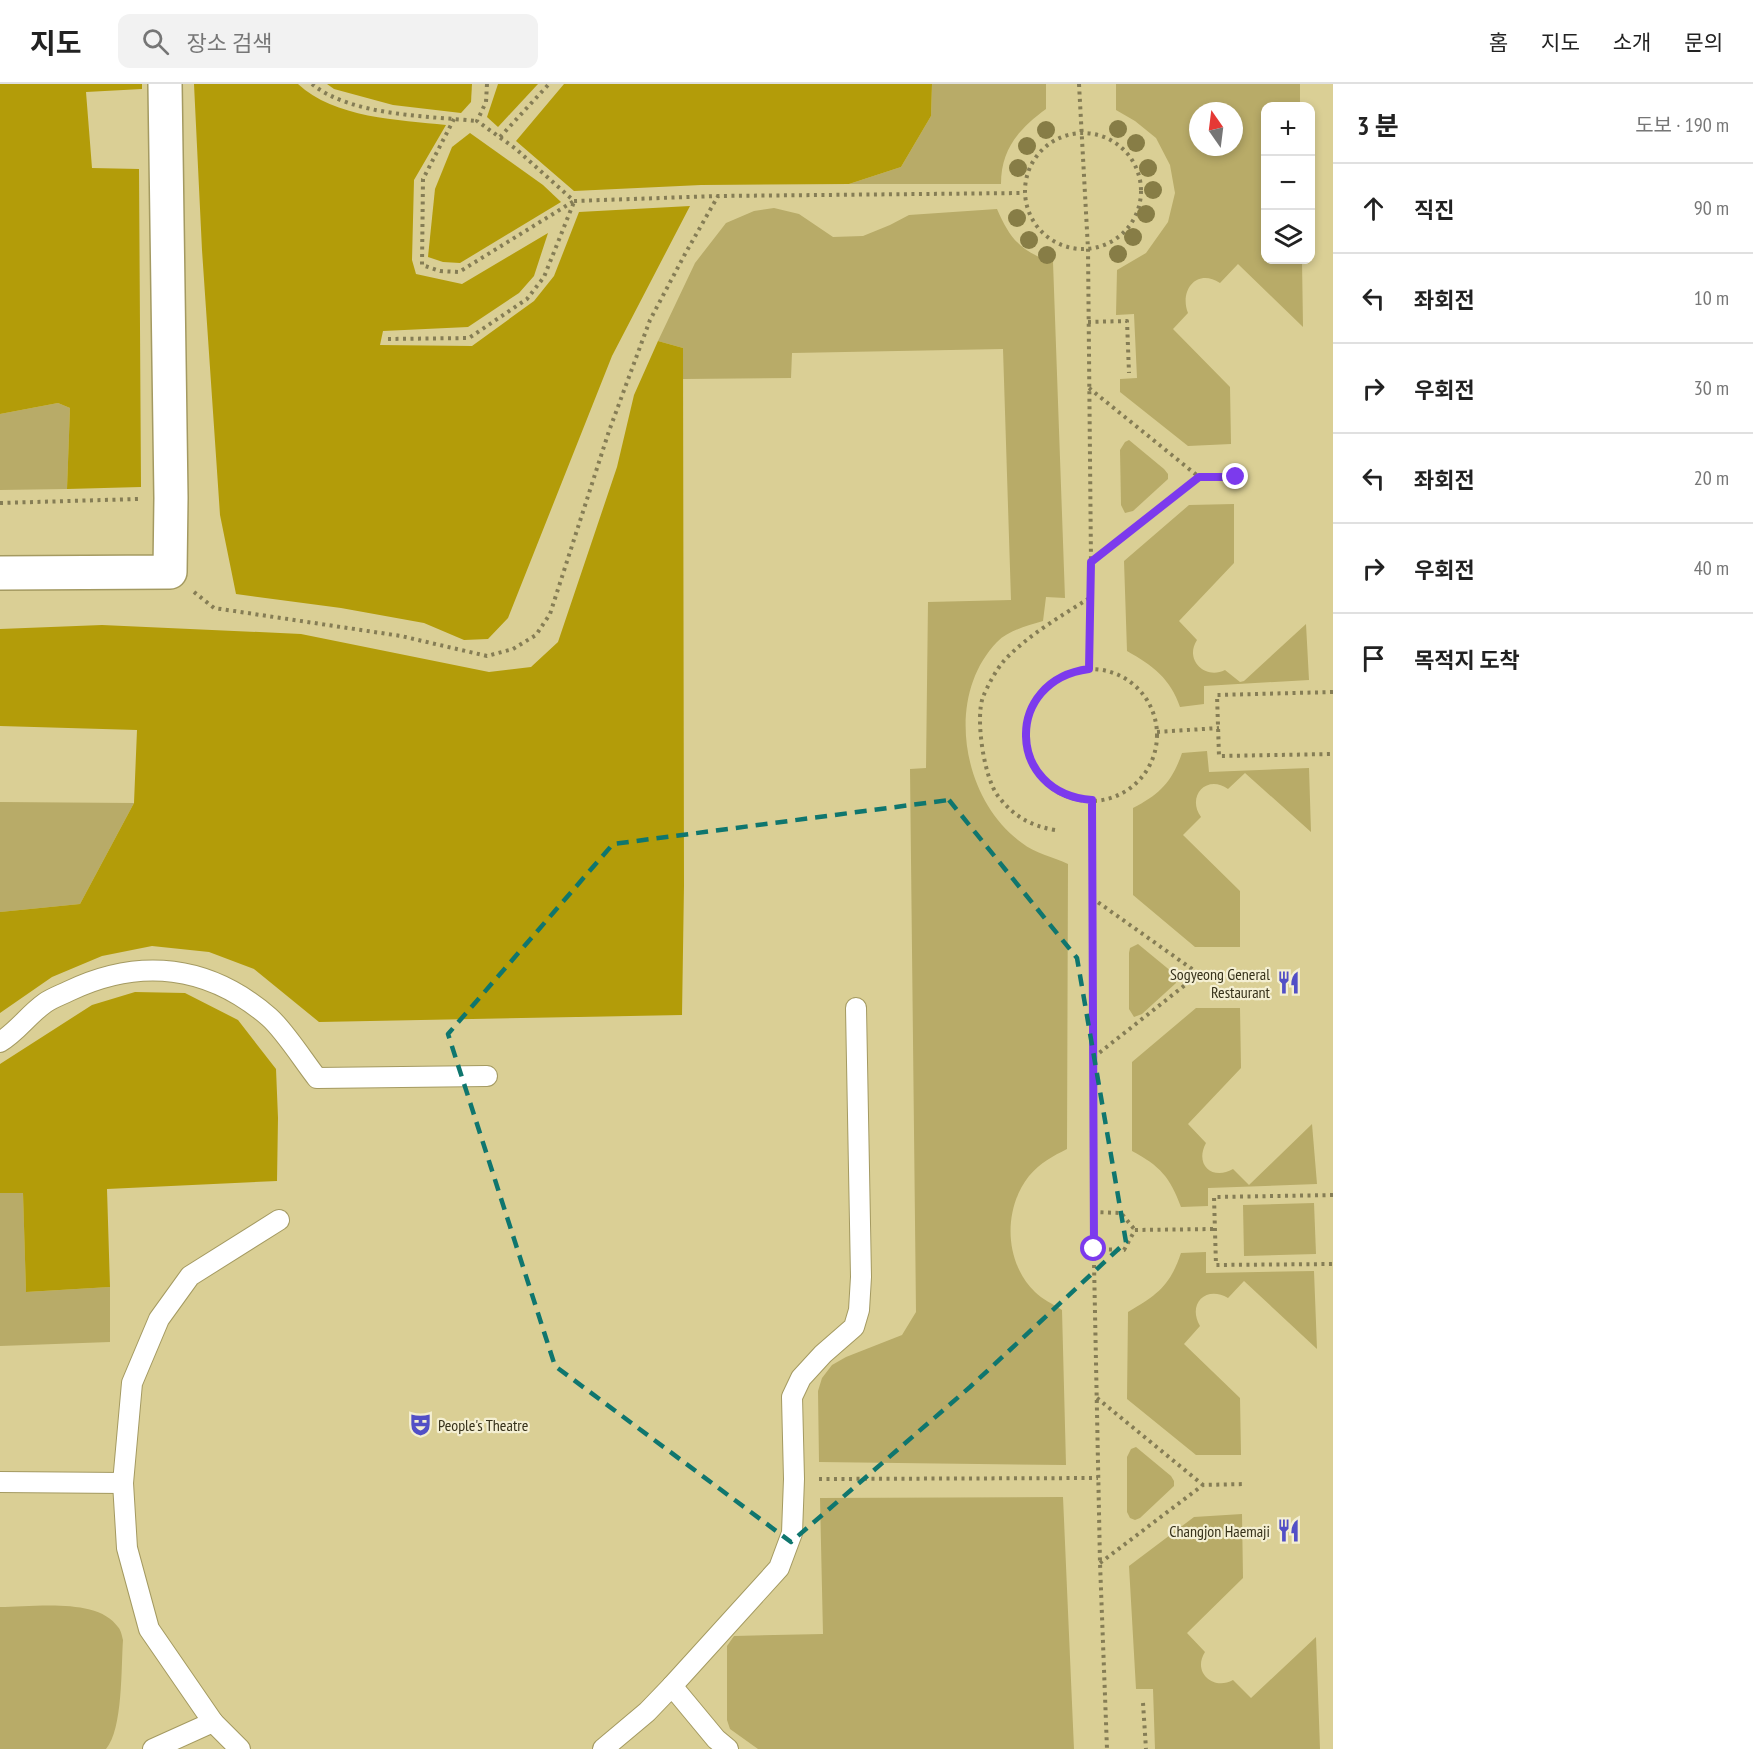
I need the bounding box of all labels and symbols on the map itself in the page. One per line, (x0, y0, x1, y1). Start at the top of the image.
north arrow (1189, 102, 1243, 156)
route end (1222, 463, 1248, 489)
place label: Sogyeong General Restaurant (1170, 964, 1271, 1002)
restaurant icon: Sogyeong General Restaurant (1275, 970, 1301, 996)
route start (1080, 1235, 1106, 1261)
theatre icon: People's Theatre (407, 1412, 433, 1438)
place label: People's Theatre (438, 1415, 528, 1435)
restaurant icon: Changjon Haemaji (1275, 1518, 1301, 1544)
place label: Changjon Haemaji (1169, 1521, 1270, 1541)

